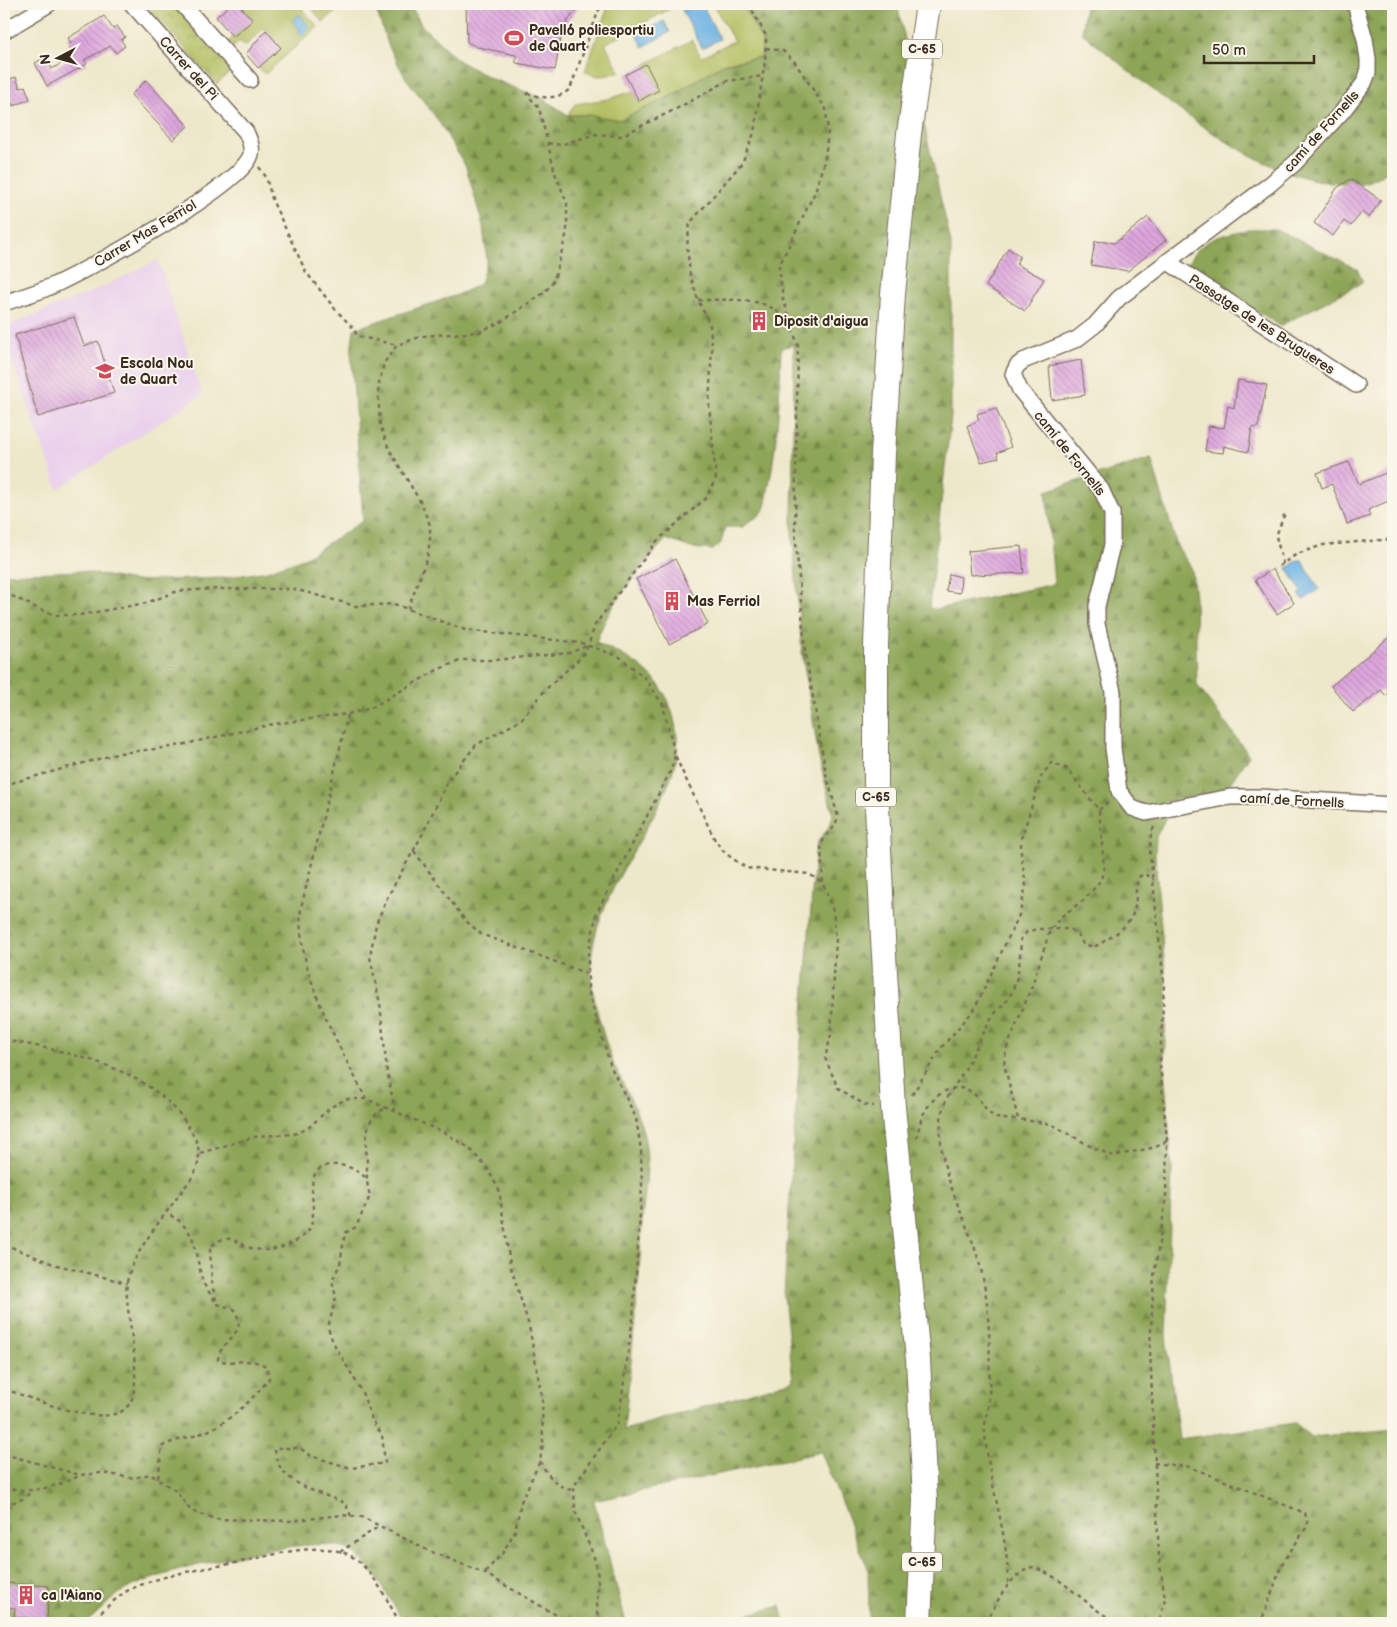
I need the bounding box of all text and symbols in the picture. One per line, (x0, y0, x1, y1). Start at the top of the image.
place label: Pavelló poliesportiu de Quart (529, 22, 654, 55)
sports icon: Pavelló poliesportiu de Quart (503, 27, 525, 49)
north arrow (32, 32, 82, 82)
scale bar (1204, 32, 1314, 64)
street label: Carrer del Pi (155, 33, 222, 104)
road number: C-65 (902, 40, 942, 59)
text: 50 m (1212, 41, 1246, 60)
text: N (37, 53, 55, 65)
street label: camí de Fornells (1280, 87, 1363, 176)
street label: Carrer Mas Ferriol (91, 196, 199, 271)
street label: Passatge de les Brugueres (1185, 271, 1338, 378)
building icon: Diposit d'aigua (748, 310, 770, 332)
place label: Diposit d'aigua (774, 313, 869, 330)
place label: Escola Nou de Quart (120, 355, 193, 388)
school or university icon: Escola Nou de Quart (94, 360, 116, 382)
street label: camí de Fornells (1030, 407, 1109, 499)
building icon: Mas Ferriol (661, 590, 683, 612)
place label: Mas Ferriol (687, 593, 760, 610)
road number: C-65 (856, 788, 896, 806)
street label: camí de Fornells (1239, 789, 1345, 812)
road number: C-65 (902, 1552, 942, 1571)
building icon: ca l'Aiano (15, 1584, 37, 1606)
place label: ca l'Aiano (41, 1587, 102, 1604)

